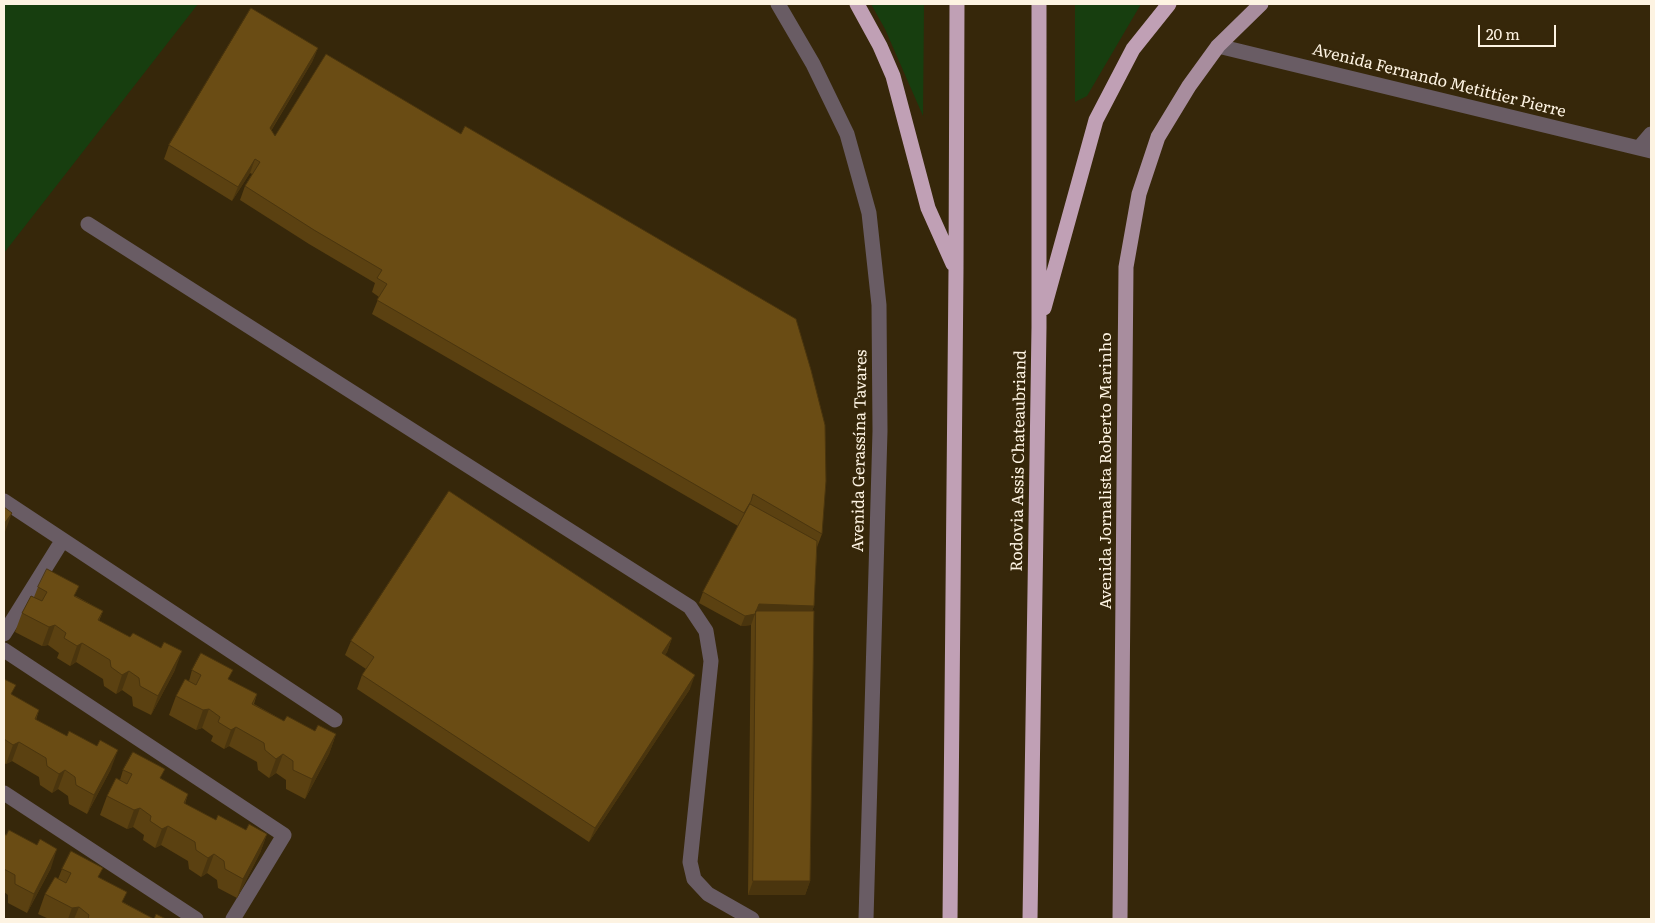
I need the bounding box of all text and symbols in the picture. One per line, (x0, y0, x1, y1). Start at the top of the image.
scale bar (1480, 15, 1558, 47)
text: 20 m (1486, 22, 1520, 45)
street label: Avenida Fernando Metittier Pierre (1310, 40, 1568, 122)
street label: Avenida Jornalista Roberto Marinho (1096, 332, 1116, 610)
street label: Avenida Gerassína Tavares (849, 350, 871, 552)
street label: Rodovia Assis Chateaubriand (1007, 350, 1031, 572)

